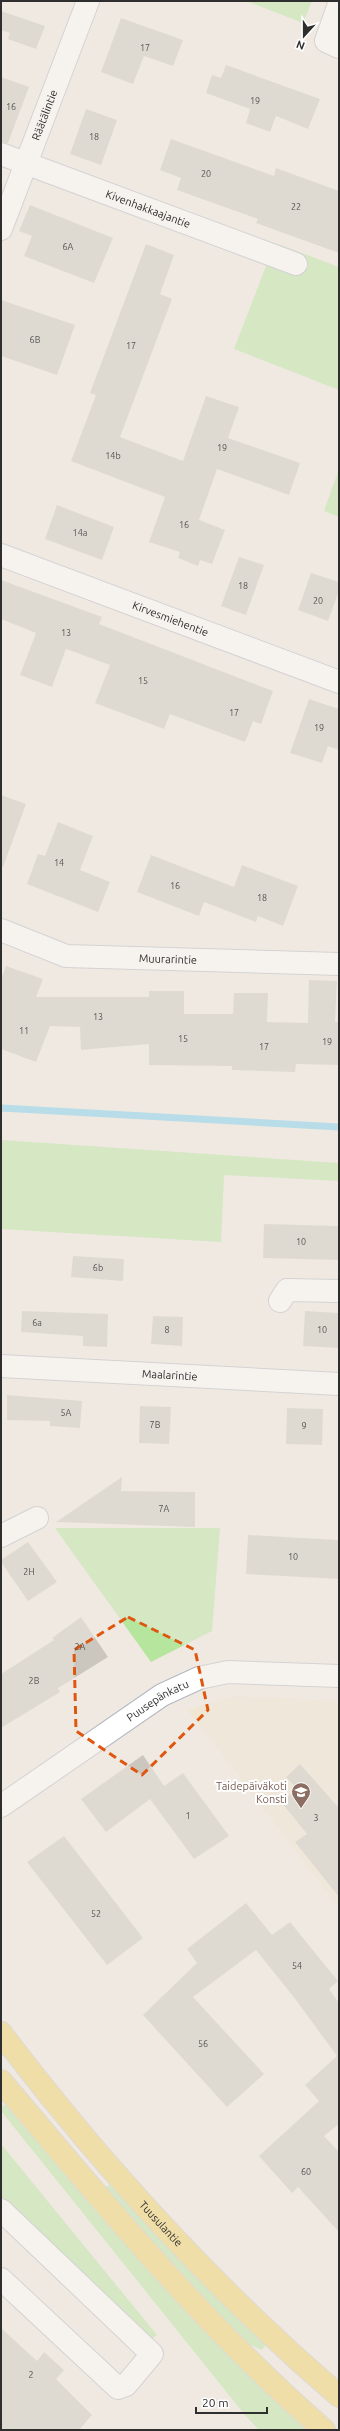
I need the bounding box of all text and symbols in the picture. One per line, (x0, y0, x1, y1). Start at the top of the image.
north arrow (284, 16, 324, 56)
text: N (294, 38, 306, 52)
house number: 17 (140, 43, 150, 53)
street label: Räätälintie (29, 88, 60, 142)
house number: 19 (250, 96, 260, 106)
house number: 16 (6, 102, 16, 112)
house number: 18 (89, 132, 99, 142)
house number: 20 (201, 169, 211, 179)
street label: Kivenhakkaajantie (104, 188, 192, 230)
house number: 22 (291, 202, 301, 212)
house number: 6A (63, 242, 74, 252)
house number: 6B (30, 335, 41, 345)
house number: 17 (126, 341, 136, 351)
house number: 19 (217, 443, 227, 453)
house number: 14b (105, 451, 121, 461)
house number: 16 (179, 520, 189, 530)
house number: 14a (73, 528, 87, 538)
house number: 18 (238, 581, 248, 591)
house number: 20 (313, 596, 323, 606)
street label: Kirvesmiehentie (131, 599, 210, 638)
house number: 13 (61, 628, 71, 638)
house number: 15 (138, 676, 148, 686)
house number: 17 (229, 708, 239, 718)
house number: 19 (314, 723, 324, 733)
house number: 14 (54, 858, 64, 868)
house number: 16 (170, 881, 180, 891)
house number: 18 (257, 893, 267, 903)
street label: Muurarintie (139, 952, 197, 966)
house number: 13 (93, 1012, 103, 1022)
house number: 11 (19, 1026, 29, 1036)
house number: 15 (178, 1034, 188, 1044)
house number: 19 (322, 1037, 332, 1047)
house number: 17 (259, 1042, 269, 1052)
house number: 10 (296, 1237, 306, 1247)
house number: 6b (93, 1263, 103, 1273)
house number: 6a (32, 1318, 42, 1328)
house number: 8 (164, 1325, 170, 1335)
house number: 10 (317, 1325, 327, 1335)
street label: Maalarintie (142, 1368, 198, 1382)
house number: 5A (61, 1408, 72, 1418)
house number: 7B (150, 1420, 161, 1430)
house number: 9 (301, 1421, 307, 1431)
house number: 7A (159, 1504, 170, 1514)
house number: 10 (288, 1552, 298, 1562)
house number: 2H (23, 1567, 35, 1577)
house number: 2A (75, 1642, 86, 1652)
house number: 2B (29, 1676, 40, 1686)
street label: Puusepänkatu (124, 1678, 190, 1724)
place label: Taidepäiväkoti Konsti (216, 1780, 287, 1805)
school or university icon: Taidepäiväkoti Konsti (290, 1781, 312, 1809)
house number: 1 (185, 1811, 191, 1821)
house number: 3 (313, 1813, 319, 1823)
house number: 52 (91, 1909, 101, 1919)
house number: 54 (292, 1961, 302, 1971)
house number: 56 (198, 2039, 208, 2049)
house number: 60 (301, 2167, 311, 2177)
street label: Tuusulantie (137, 2199, 185, 2249)
house number: 2 (28, 2370, 34, 2380)
scale bar (196, 2389, 267, 2415)
text: 20 m (202, 2396, 229, 2409)

